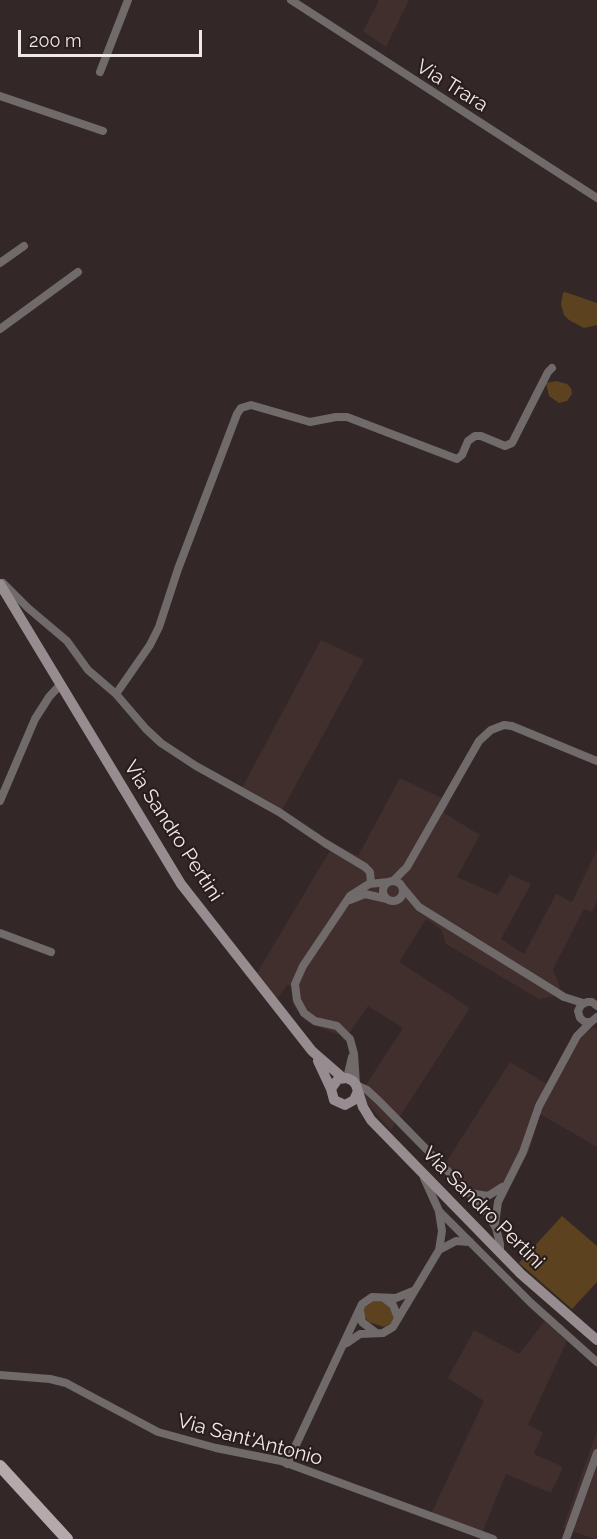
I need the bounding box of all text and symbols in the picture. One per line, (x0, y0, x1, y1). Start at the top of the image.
scale bar (21, 18, 206, 56)
text: 200 m (29, 30, 82, 51)
street label: Via Trara (412, 55, 492, 117)
street label: Via Sandro Pertini (119, 756, 227, 906)
street label: Via Sandro Pertini (417, 1142, 549, 1274)
street label: Via Sant'Antonio (175, 1409, 325, 1471)

